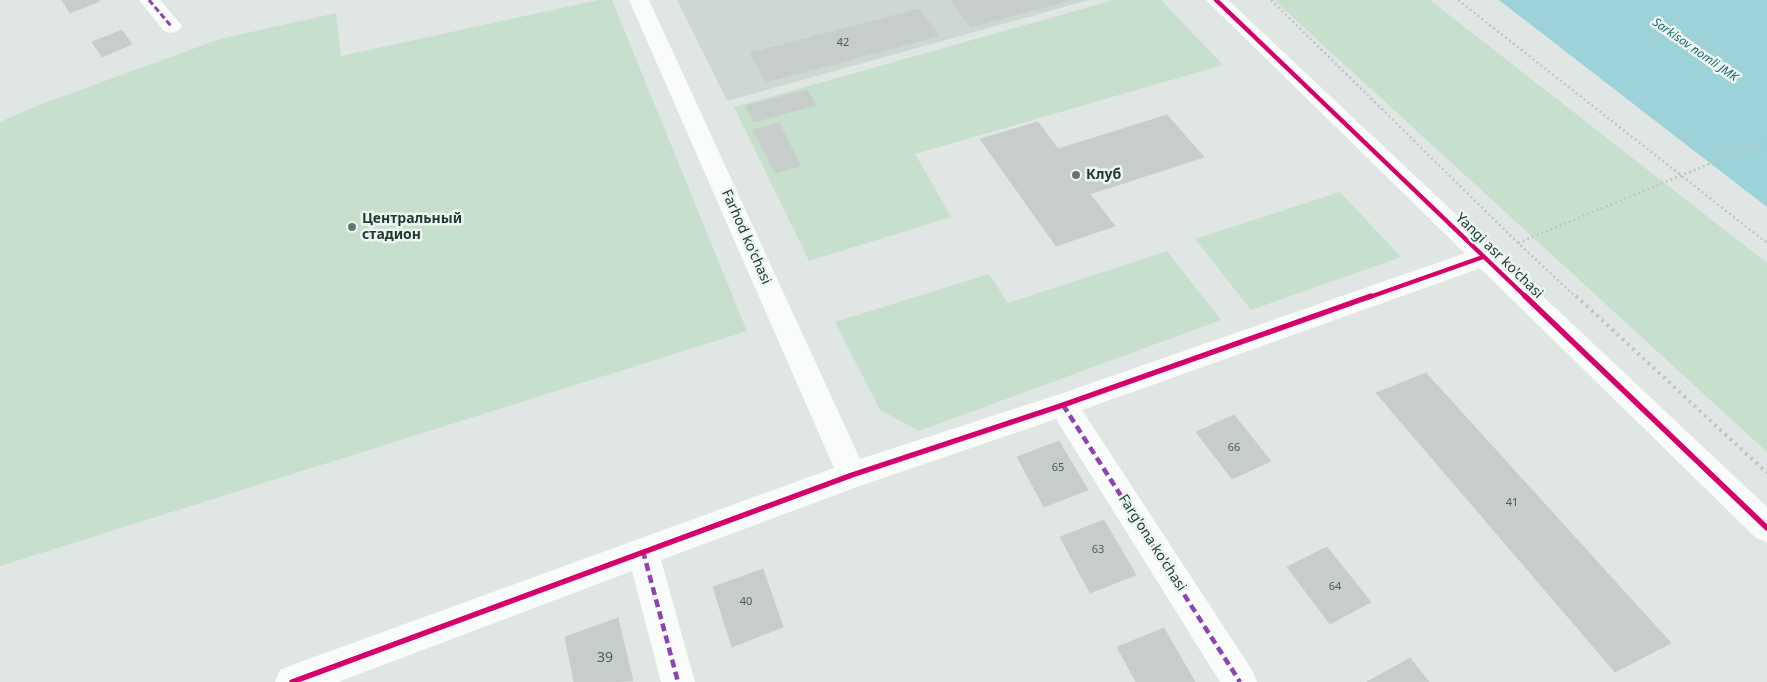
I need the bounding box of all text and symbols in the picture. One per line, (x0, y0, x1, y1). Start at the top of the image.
water label: Sarkisov nomli JMK (1650, 15, 1740, 85)
house number: 42 (837, 36, 849, 50)
place label: Клуб (1086, 167, 1121, 183)
marker: Клуб (1070, 169, 1082, 181)
street label: Farhod ko'chasi (718, 187, 774, 287)
street label: Yangi asr ko'chasi (1452, 210, 1546, 302)
place label: Центральный стадион (362, 211, 462, 243)
marker: Центральный стадион (346, 221, 358, 233)
house number: 66 (1228, 441, 1240, 455)
house number: 65 (1052, 461, 1064, 475)
street label: Farg'ona ko'chasi (1114, 491, 1190, 595)
house number: 41 (1506, 496, 1518, 510)
house number: 63 (1092, 543, 1104, 557)
house number: 64 (1329, 580, 1341, 594)
house number: 40 (740, 595, 752, 609)
house number: 39 (597, 650, 613, 666)

